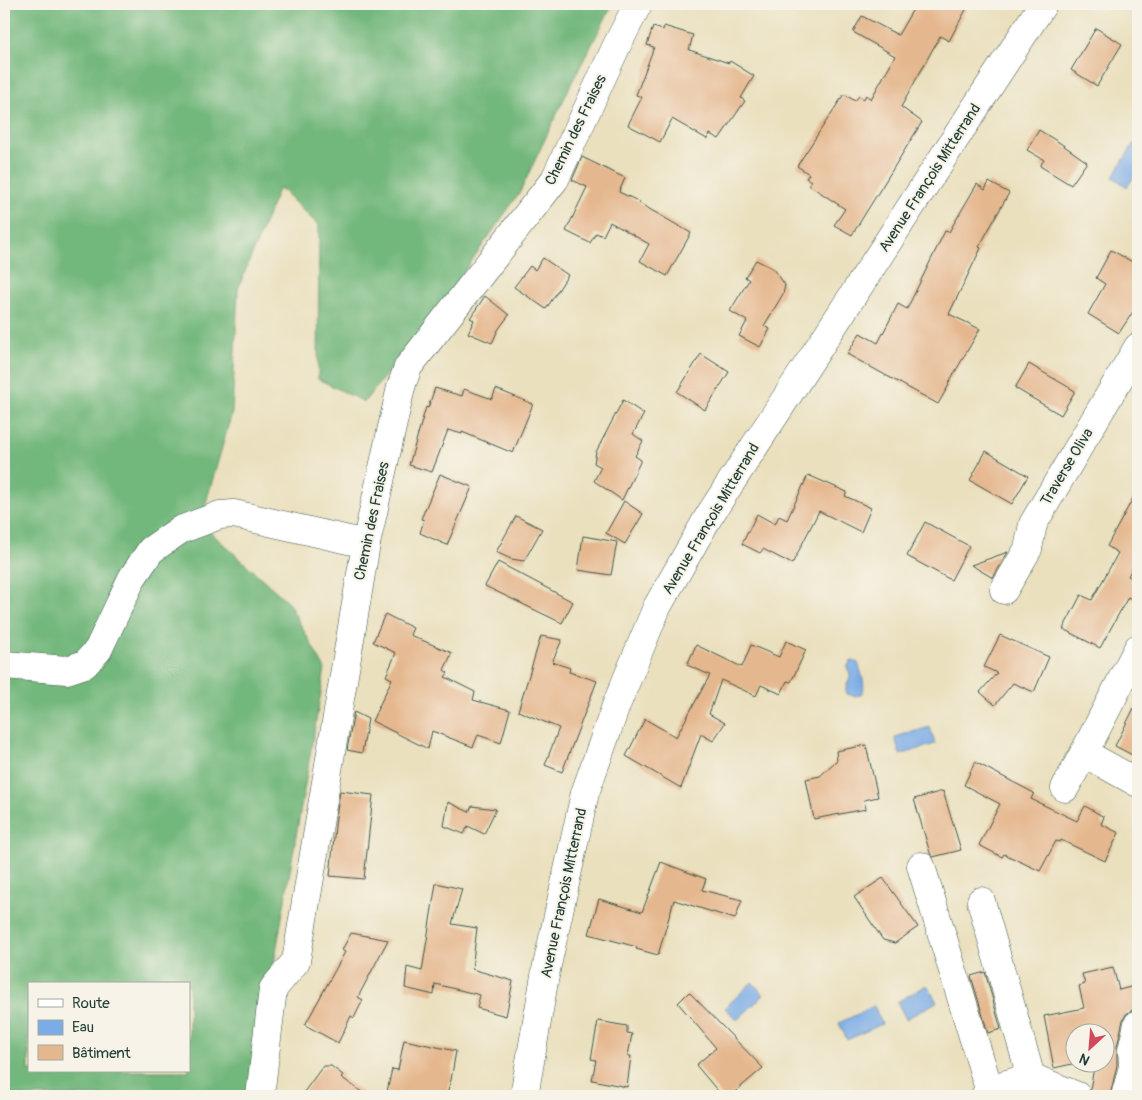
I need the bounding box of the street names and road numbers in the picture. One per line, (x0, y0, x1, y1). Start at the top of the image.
street label: Chemin des Fraises (541, 71, 611, 188)
street label: Avenue François Mitterrand (875, 100, 985, 256)
street label: Traverse Oliva (1036, 425, 1098, 509)
street label: Avenue François Mitterrand (658, 440, 764, 598)
street label: Chemin des Fraises (350, 460, 394, 582)
street label: Avenue François Mitterrand (537, 806, 591, 980)

